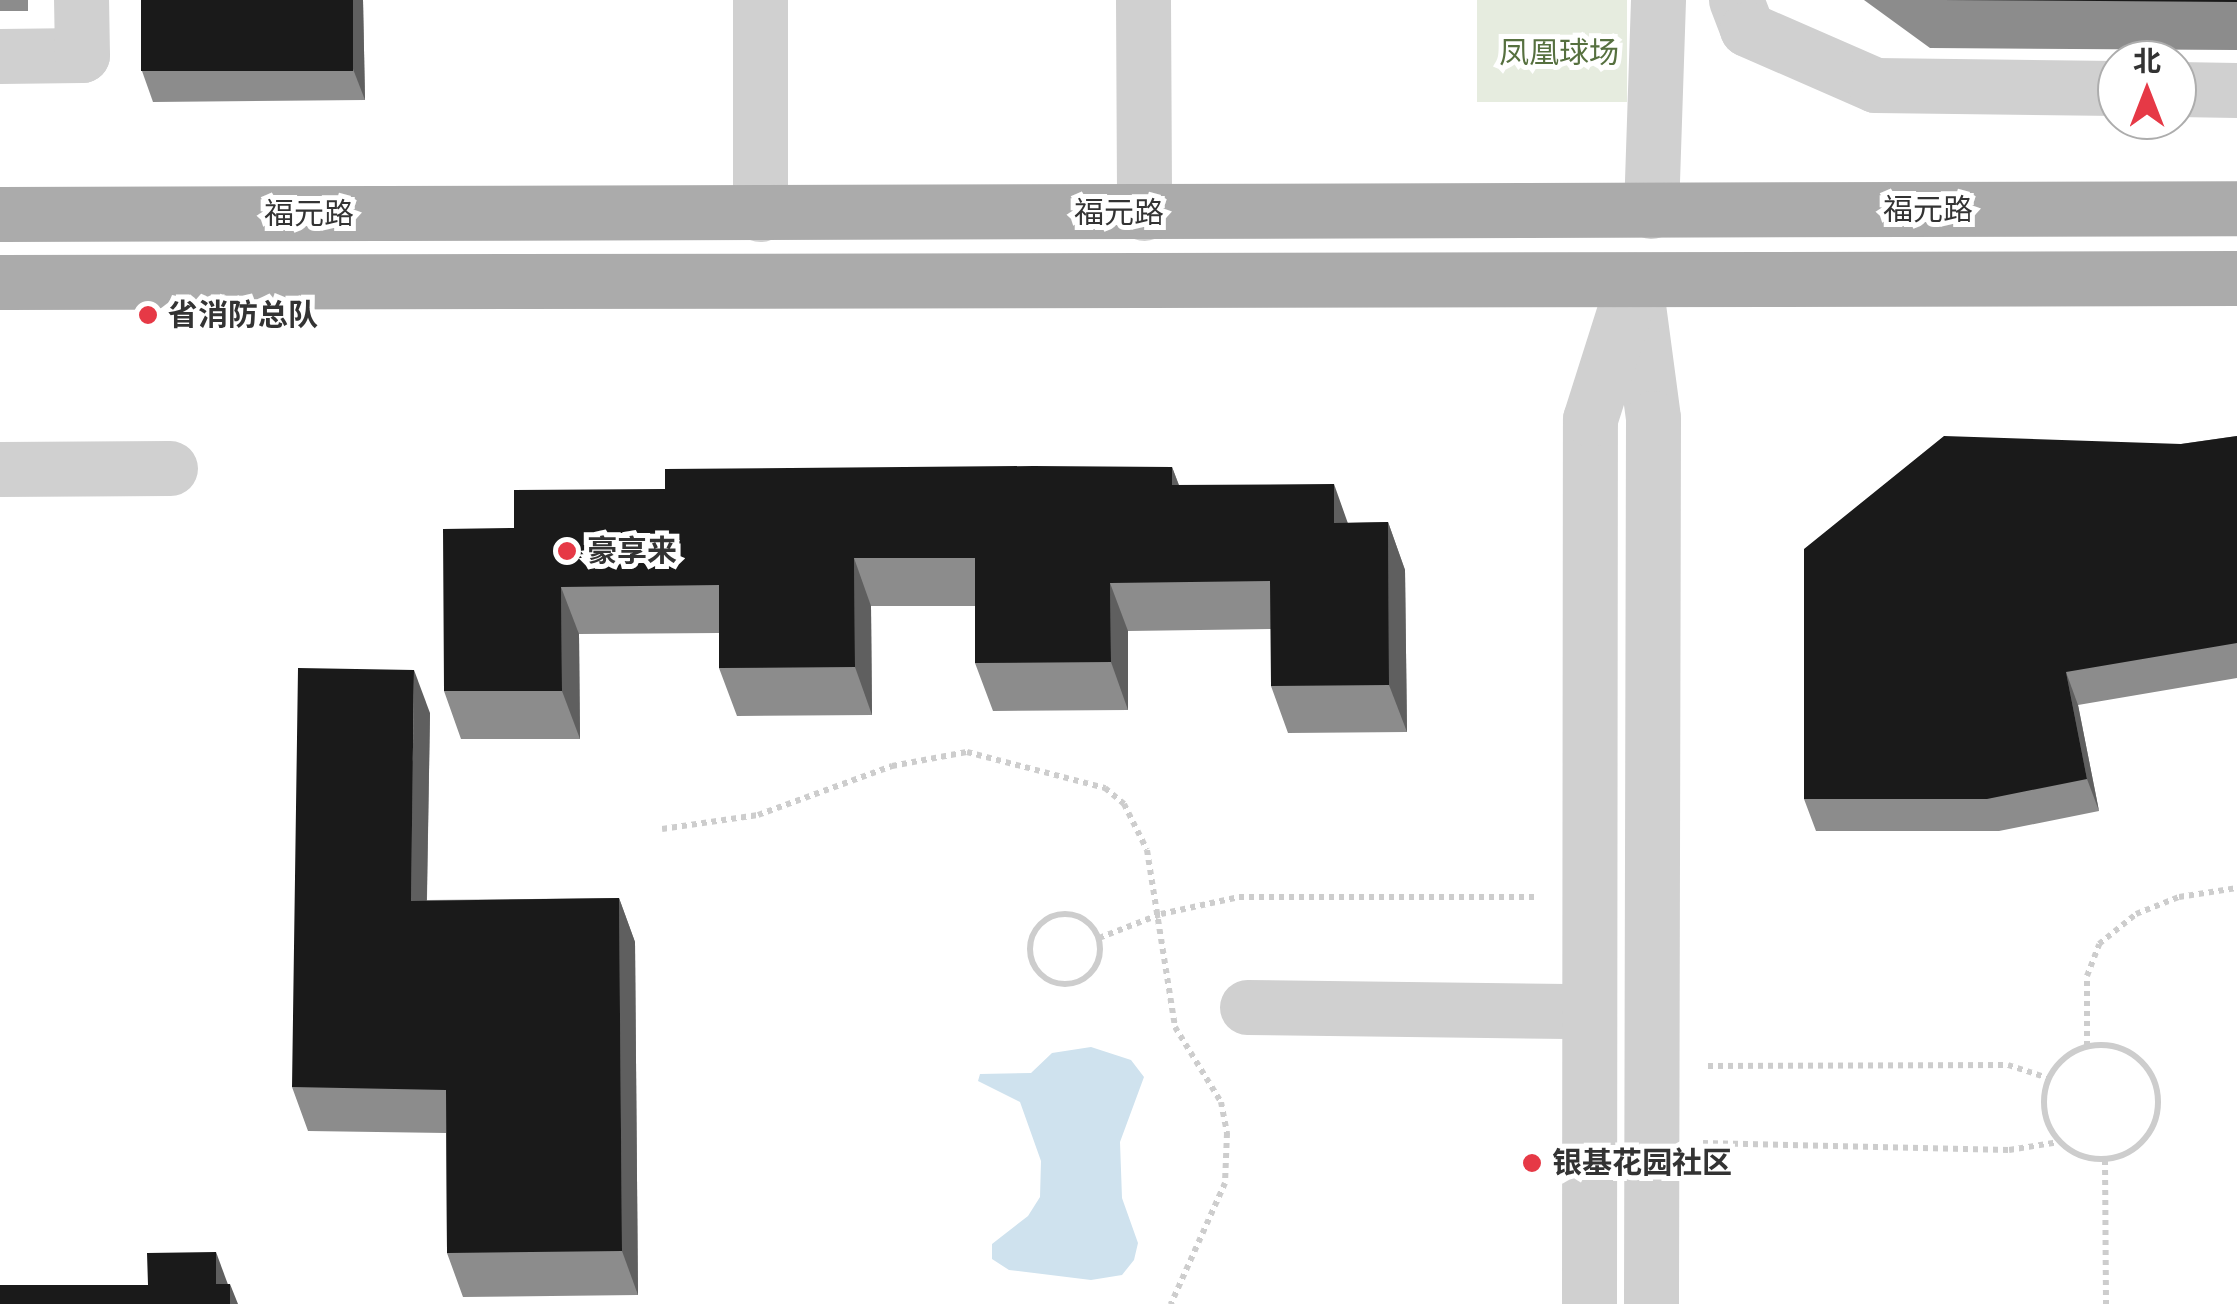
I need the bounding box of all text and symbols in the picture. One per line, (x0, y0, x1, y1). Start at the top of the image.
park label: 凤凰球场 (1499, 35, 1619, 71)
north arrow (2097, 40, 2197, 140)
text: 北 (2133, 45, 2161, 78)
street label: 福元路 (1883, 192, 1973, 228)
street label: 福元路 (1074, 195, 1164, 231)
street label: 福元路 (264, 196, 354, 232)
place label: 省消防总队 (168, 297, 318, 333)
marker: 省消防总队 (137, 304, 159, 326)
place label: 豪享来 (587, 533, 677, 569)
marker: 豪享来 (556, 540, 578, 562)
place label: 银基花园社区 (1552, 1145, 1732, 1181)
marker: 银基花园社区 (1521, 1152, 1543, 1174)

